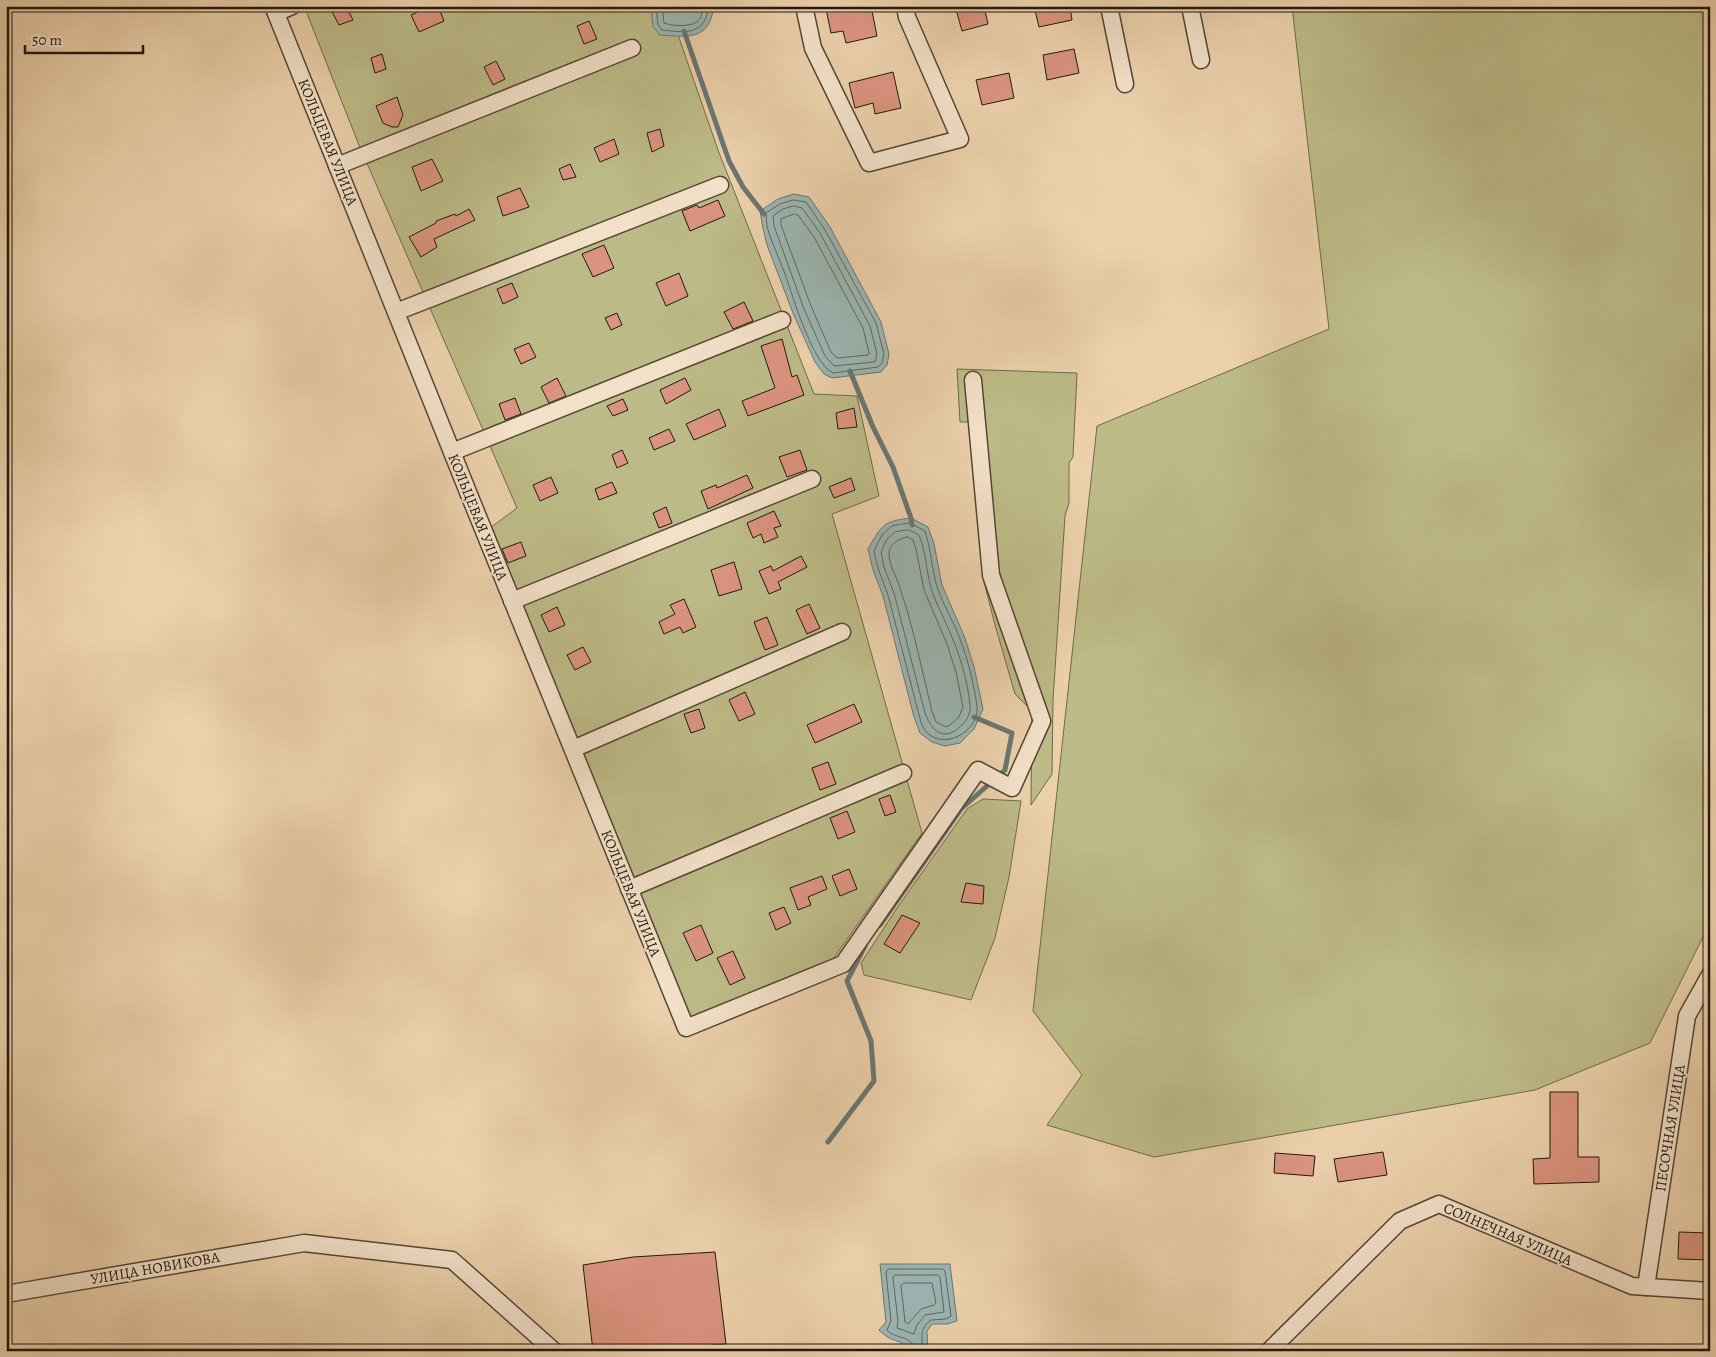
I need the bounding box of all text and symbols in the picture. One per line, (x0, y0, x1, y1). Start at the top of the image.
scale bar (25, 22, 142, 54)
text: 50 m (32, 30, 62, 50)
street label: КОЛЬЦЕВАЯ УЛИЦА (293, 76, 363, 209)
street label: КОЛЬЦЕВАЯ УЛИЦА (443, 451, 513, 584)
street label: КОЛЬЦЕВАЯ УЛИЦА (596, 827, 666, 960)
street label: ПЕСОЧНАЯ УЛИЦА (1650, 1063, 1690, 1193)
street label: СОЛНЕЧНАЯ УЛИЦА (1441, 1198, 1576, 1270)
street label: УЛИЦА НОВИКОВА (89, 1247, 221, 1289)

